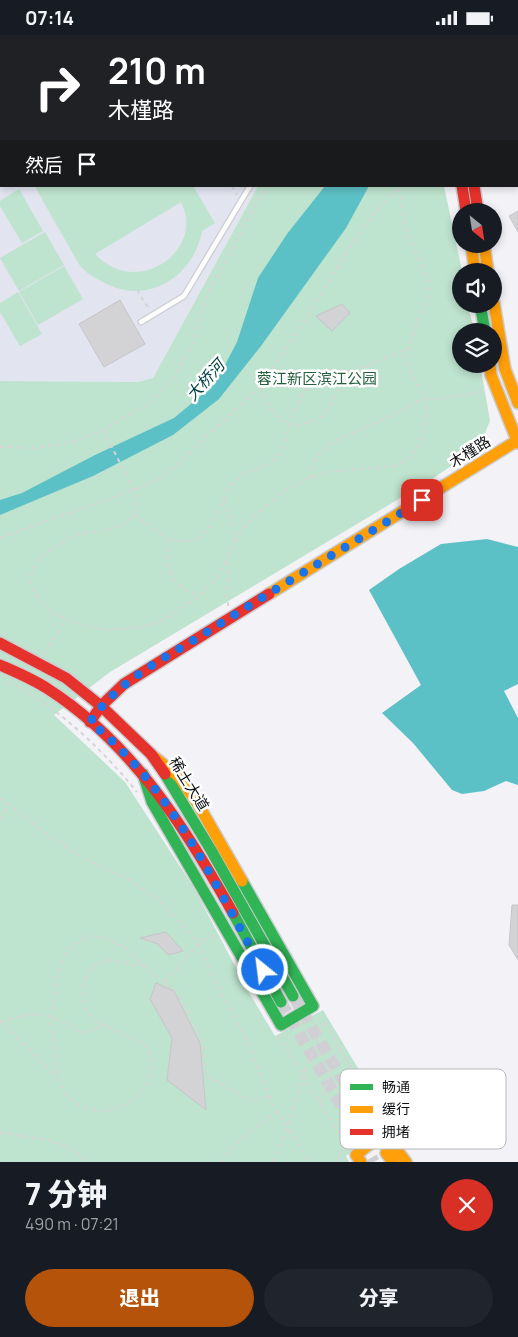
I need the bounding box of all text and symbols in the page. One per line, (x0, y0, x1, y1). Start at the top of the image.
text: 07:14 (25, 5, 74, 31)
text: 210 m (108, 47, 206, 95)
icon: right (25, 55, 90, 120)
text: 木槿路 (108, 95, 174, 125)
icon: arrive (73, 150, 101, 178)
text: 然后 (25, 152, 63, 178)
north arrow (452, 203, 502, 253)
map controls (452, 203, 502, 373)
button: sound (452, 263, 502, 313)
button: layers (452, 323, 502, 373)
water label: 大桥河 (181, 353, 231, 405)
park label: 蓉江新区滨江公园 (257, 368, 377, 389)
street label: 木槿路 (445, 431, 494, 472)
pin (401, 479, 443, 521)
icon: arrive (408, 486, 436, 514)
street label: 稀土大道 (165, 753, 214, 815)
position arrow (236, 943, 288, 995)
legend (340, 1069, 506, 1149)
text: 畅通 (382, 1077, 410, 1096)
text: 缓行 (382, 1099, 410, 1118)
text: 拥堵 (382, 1122, 410, 1141)
text: 7 分钟 (25, 1173, 107, 1214)
button: close (441, 1179, 493, 1231)
text: 490 m · 07:21 (25, 1213, 119, 1235)
button: 退出 (25, 1269, 254, 1327)
button: 分享 (264, 1269, 493, 1327)

